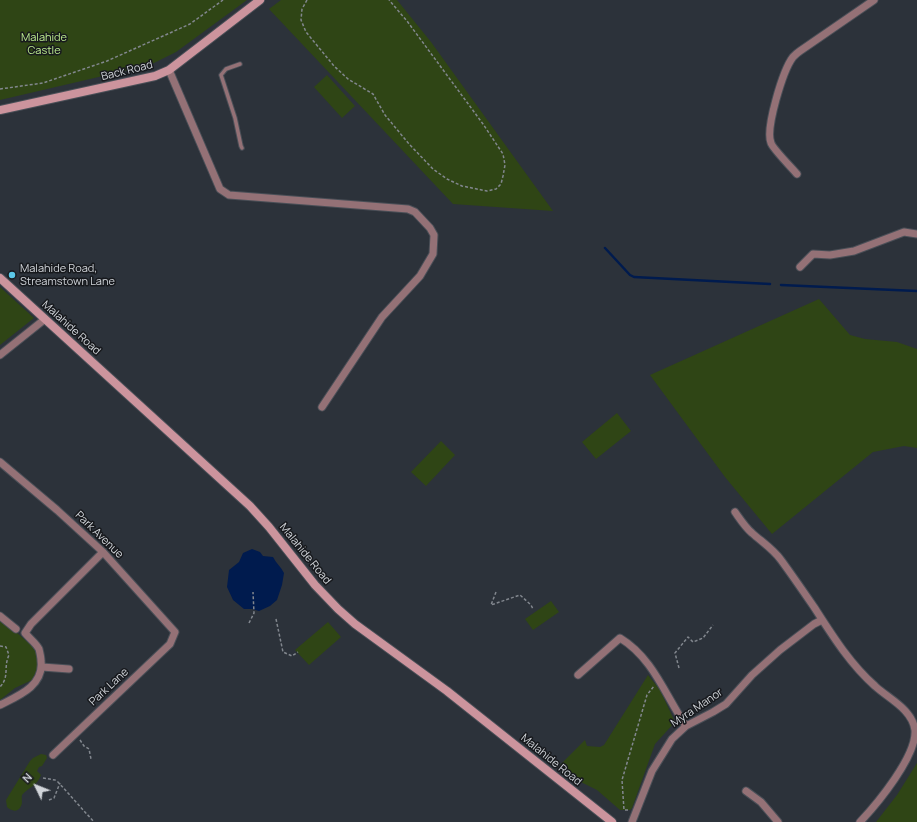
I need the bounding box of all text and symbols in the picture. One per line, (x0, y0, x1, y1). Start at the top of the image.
park label: Malahide Castle (21, 31, 67, 57)
street label: Back Road (100, 58, 154, 84)
place label: Malahide Road, Streamstown Lane (20, 262, 115, 288)
marker: Malahide Road, Streamstown Lane (7, 270, 17, 280)
street label: Malahide Road (39, 298, 103, 358)
street label: Park Avenue (72, 509, 126, 561)
street label: Malahide Road (276, 521, 334, 587)
street label: Park Lane (87, 666, 131, 708)
street label: Myra Manor (669, 686, 725, 730)
street label: Malahide Road (518, 731, 584, 789)
north arrow (16, 766, 56, 806)
text: N (19, 769, 35, 785)

